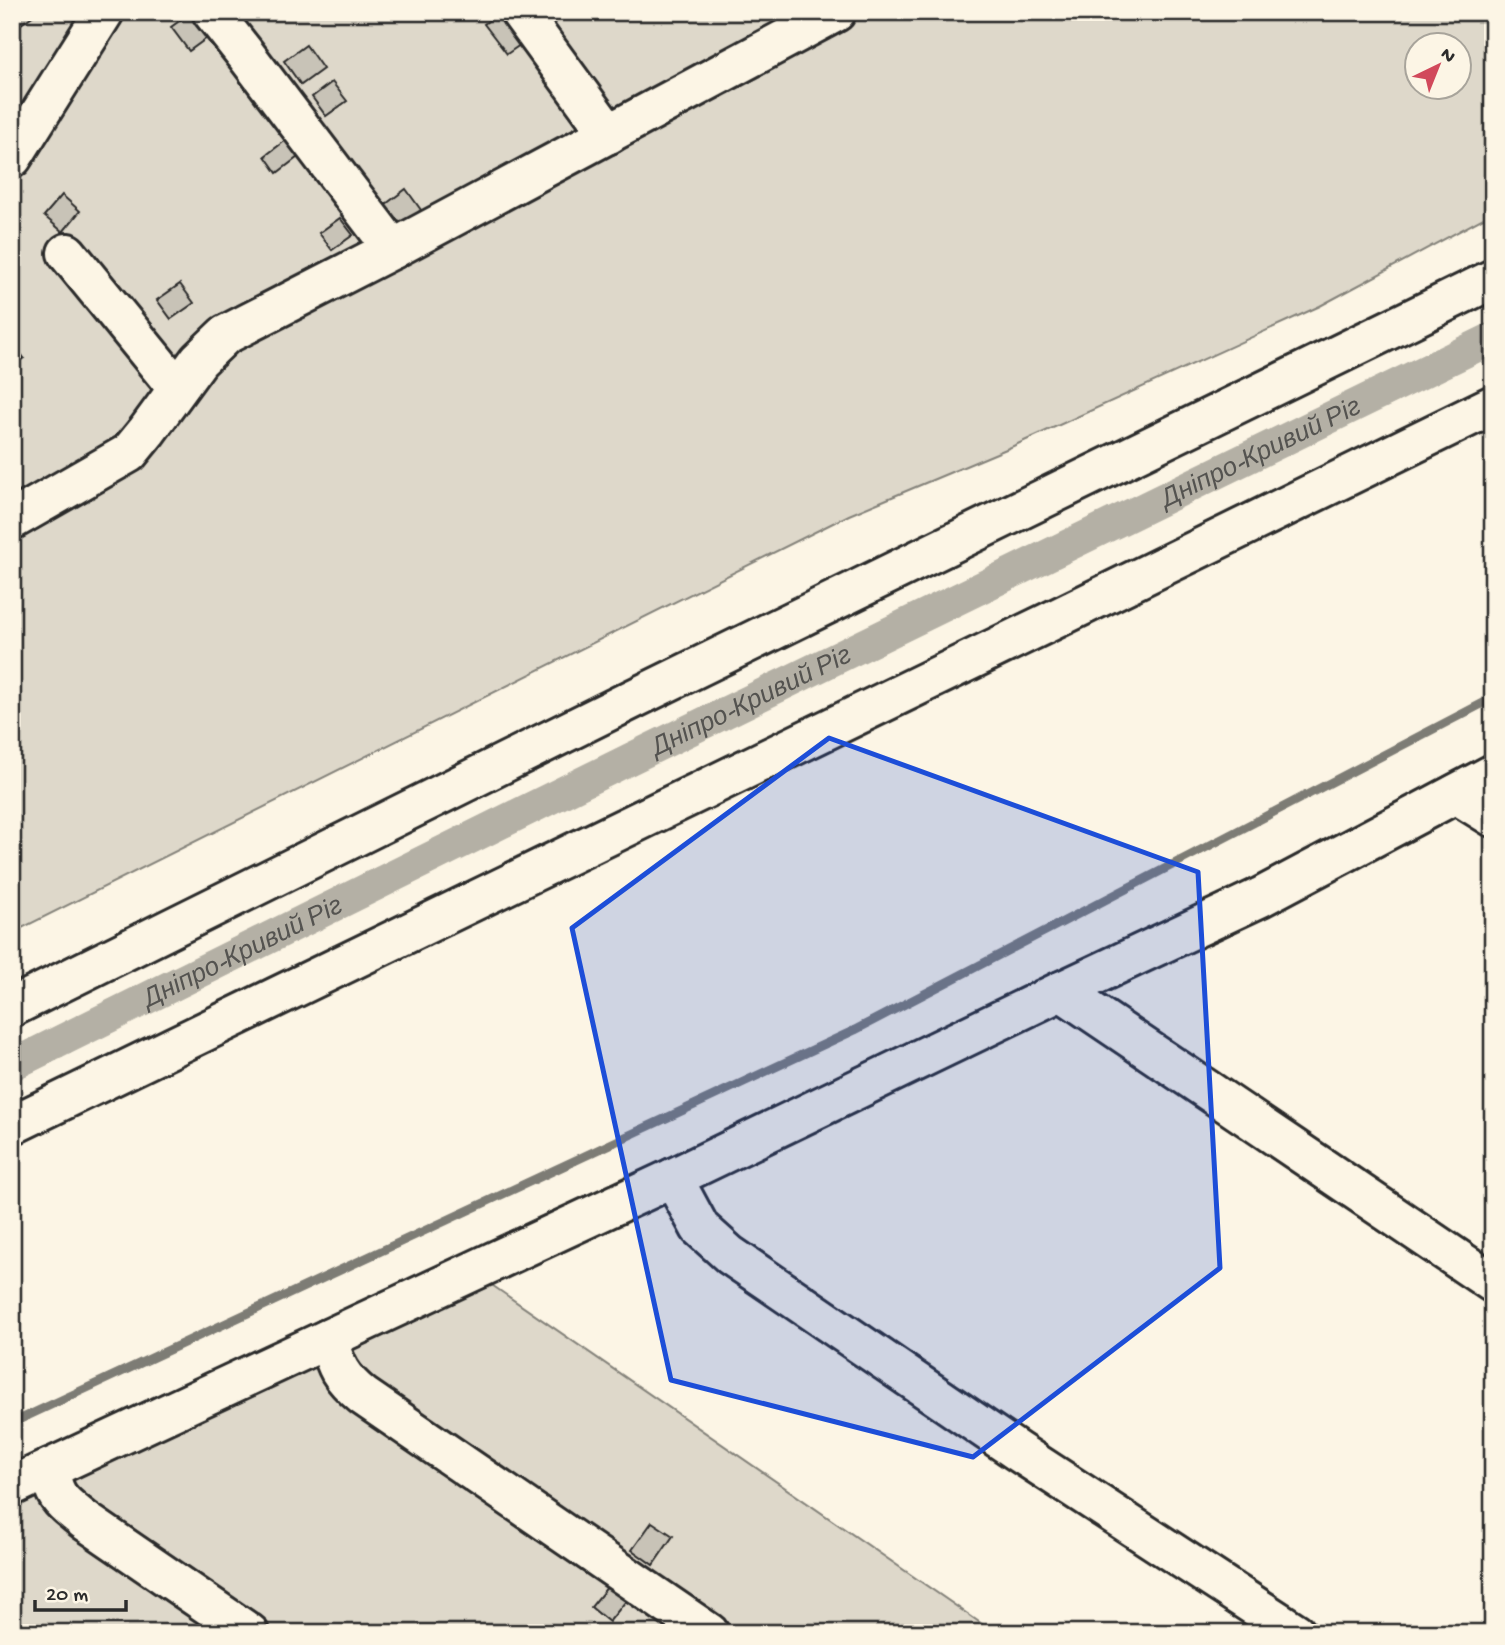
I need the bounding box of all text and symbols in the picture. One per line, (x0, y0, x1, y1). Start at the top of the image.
north arrow (1404, 32, 1474, 102)
text: N (1435, 43, 1460, 69)
water label: Дніпро-Кривий Ріг (1155, 394, 1368, 519)
water label: Дніпро-Кривий Ріг (645, 642, 858, 767)
water label: Дніпро-Кривий Ріг (137, 892, 349, 1019)
scale bar (35, 1568, 126, 1612)
text: 20 m (46, 1584, 88, 1609)

